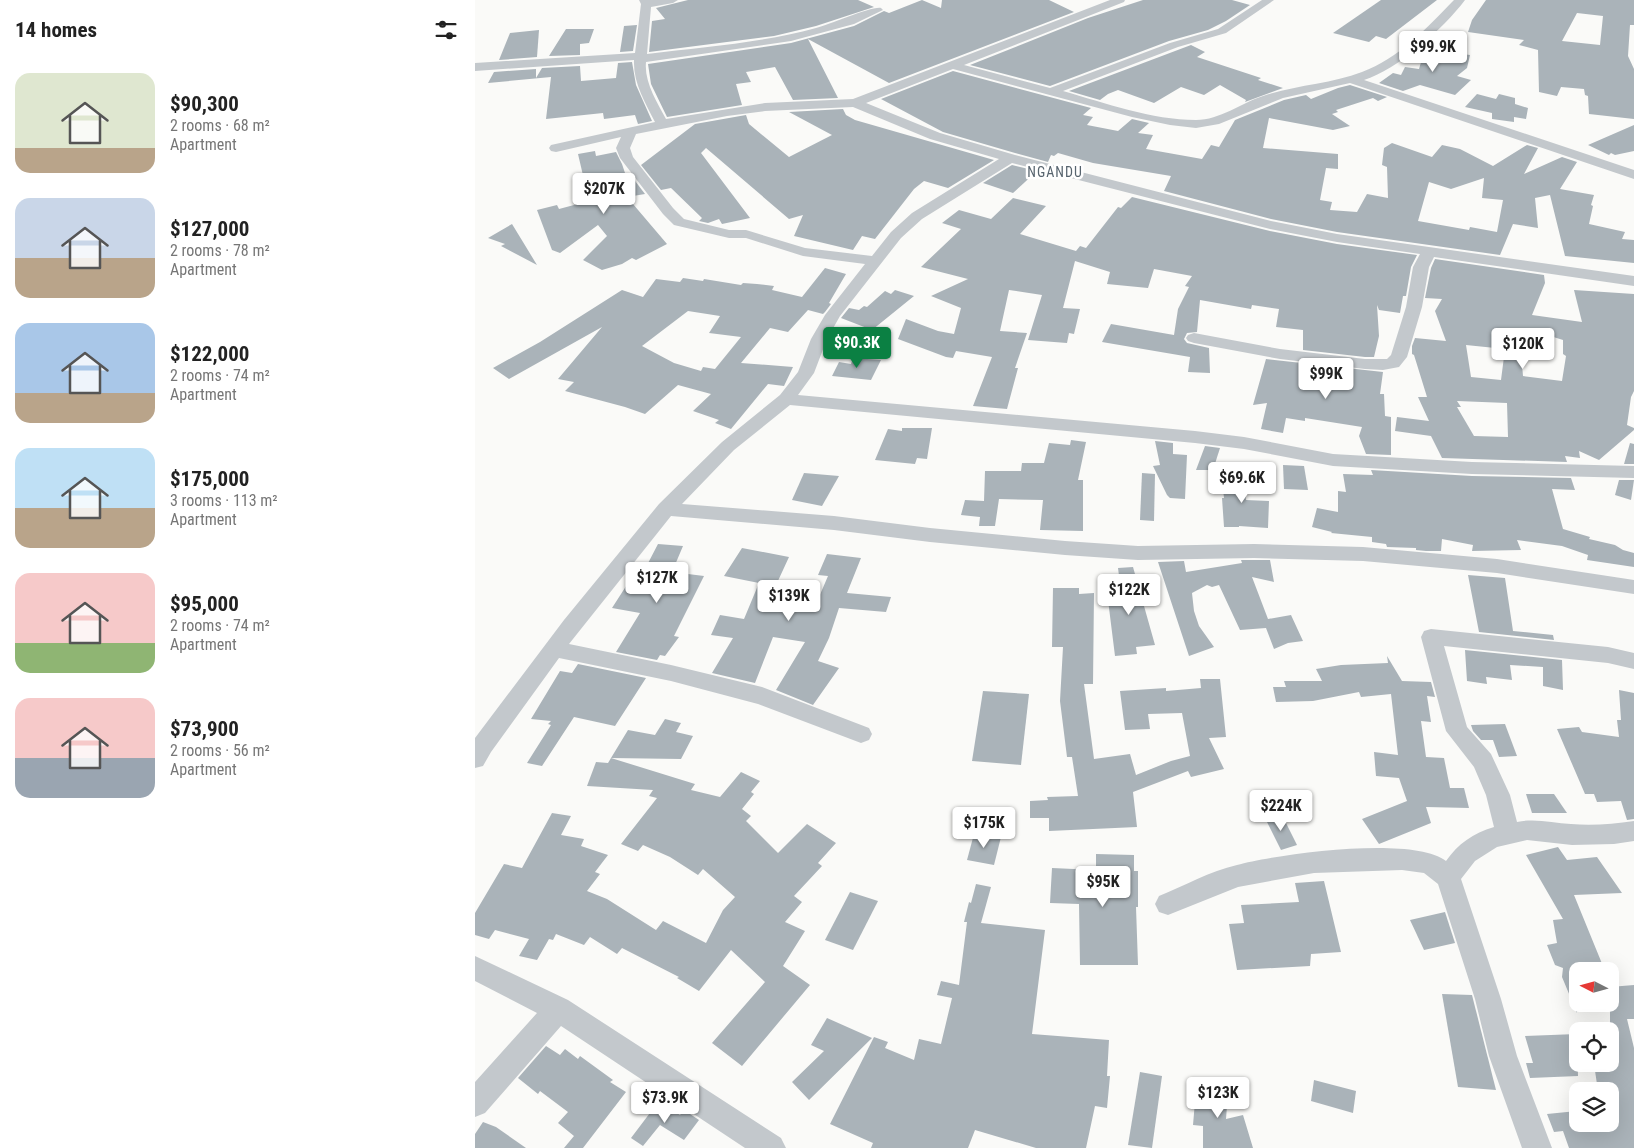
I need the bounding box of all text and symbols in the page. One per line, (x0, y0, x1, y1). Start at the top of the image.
icon: filters (432, 16, 460, 44)
text: 14 homes (15, 18, 97, 42)
pin: $99.9K (1392, 30, 1474, 73)
text: $99.9K (1410, 37, 1456, 56)
text: $90,300 (170, 92, 239, 116)
icon: home (55, 93, 115, 153)
text: 2 rooms · 68 m² (170, 116, 270, 135)
text: Apartment (170, 135, 237, 154)
district label: NGANDU (1027, 164, 1083, 180)
pin: $207K (569, 172, 639, 215)
text: $207K (583, 179, 625, 198)
text: $127,000 (170, 217, 249, 241)
icon: home (55, 218, 115, 278)
text: 2 rooms · 78 m² (170, 241, 270, 260)
text: Apartment (170, 260, 237, 279)
pin: $90.3K (816, 326, 898, 369)
pin: $120K (1488, 328, 1558, 370)
text: $90.3K (834, 333, 880, 352)
text: $120K (1502, 334, 1544, 353)
text: $122,000 (170, 342, 249, 366)
icon: home (55, 343, 115, 403)
pin: $99K (1296, 358, 1356, 400)
text: $99K (1309, 364, 1343, 383)
text: 2 rooms · 74 m² (170, 366, 270, 385)
text: Apartment (170, 385, 237, 404)
pin: $69.6K (1201, 462, 1283, 504)
text: $175,000 (170, 467, 249, 491)
icon: home (55, 468, 115, 528)
text: $69.6K (1219, 468, 1265, 487)
text: 3 rooms · 113 m² (170, 491, 278, 510)
text: Apartment (170, 510, 237, 529)
pin: $127K (622, 562, 692, 604)
text: $127K (636, 568, 678, 587)
pin: $122K (1094, 574, 1164, 616)
pin: $139K (754, 580, 824, 622)
text: $122K (1108, 580, 1150, 599)
text: $139K (768, 586, 810, 605)
text: $95,000 (170, 592, 239, 616)
icon: home (55, 593, 115, 653)
text: 2 rooms · 74 m² (170, 616, 270, 635)
text: Apartment (170, 635, 237, 654)
text: $73,900 (170, 717, 239, 741)
icon: home (55, 718, 115, 778)
text: 2 rooms · 56 m² (170, 741, 270, 760)
text: Apartment (170, 760, 237, 779)
pin: $224K (1246, 790, 1316, 832)
text: $224K (1260, 796, 1302, 815)
pin: $175K (949, 806, 1019, 849)
text: $175K (963, 813, 1005, 832)
pin: $95K (1073, 866, 1133, 908)
text: $95K (1086, 872, 1120, 891)
north arrow (1569, 962, 1619, 1012)
map controls (1569, 962, 1619, 1132)
button: locate (1569, 1022, 1619, 1072)
pin: $123K (1183, 1076, 1253, 1119)
pin: $73.9K (624, 1082, 706, 1124)
button: layers (1569, 1082, 1619, 1132)
text: $123K (1197, 1083, 1239, 1102)
text: $73.9K (642, 1088, 688, 1107)

